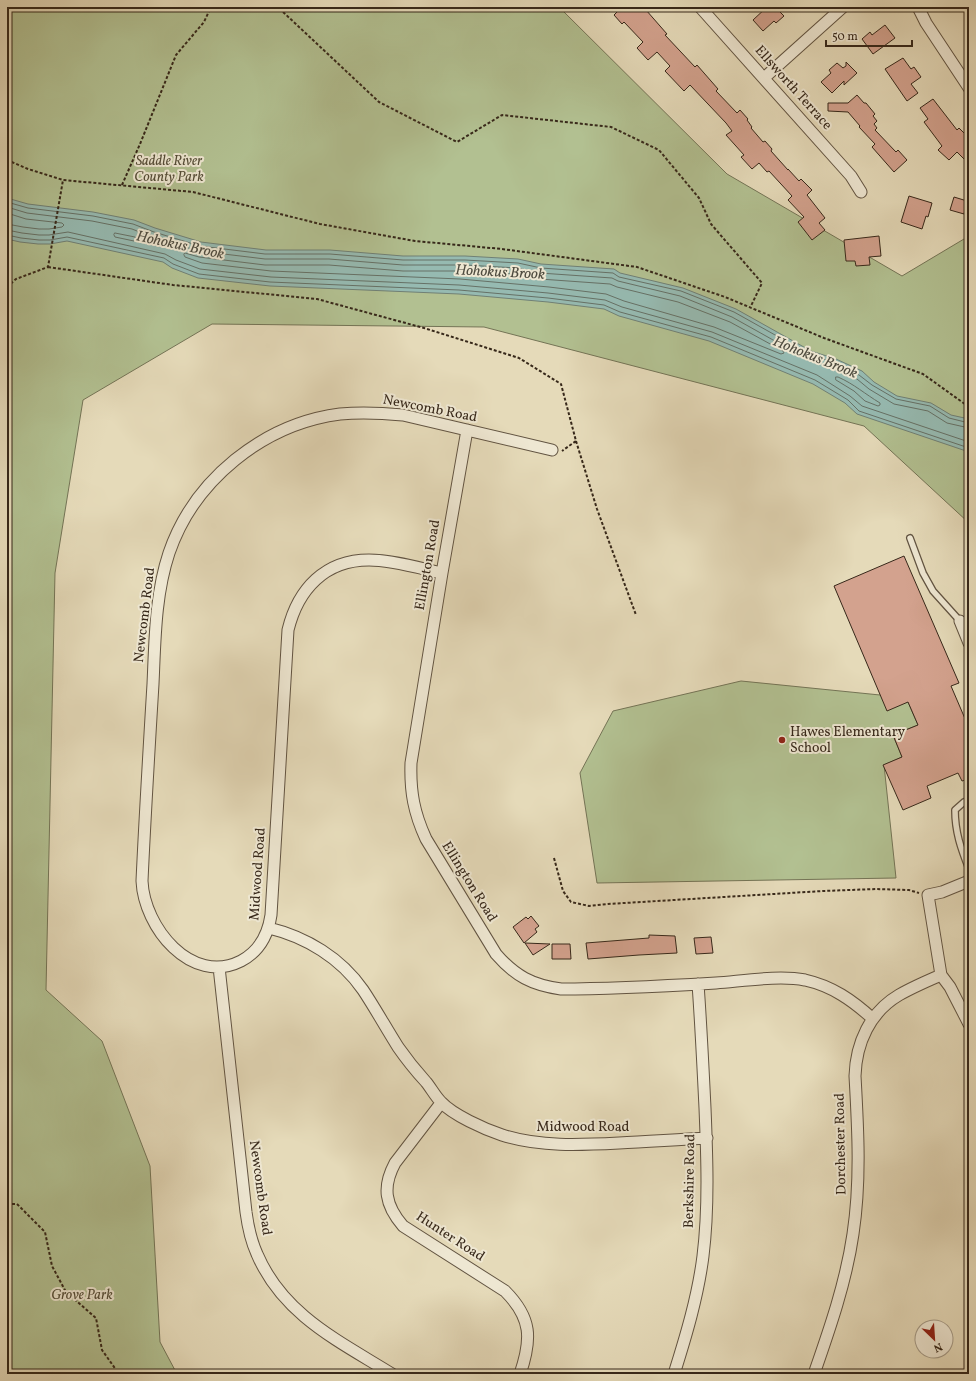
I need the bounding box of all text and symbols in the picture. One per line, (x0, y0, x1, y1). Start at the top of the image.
scale bar (826, 22, 912, 48)
text: 50 m (832, 29, 858, 45)
street label: Ellsworth Terrace (750, 42, 836, 135)
park label: Saddle River County Park (134, 152, 204, 187)
water label: Hohokus Brook (134, 226, 226, 266)
water label: Hohokus Brook (455, 260, 545, 286)
water label: Hohokus Brook (769, 331, 861, 385)
street label: Newcomb Road (381, 391, 479, 427)
street label: Ellington Road (411, 518, 445, 612)
street label: Newcomb Road (130, 566, 160, 664)
place label: Hawes Elementary School (790, 723, 906, 758)
marker: Hawes Elementary School (777, 735, 787, 745)
street label: Midwood Road (245, 827, 271, 921)
street label: Ellington Road (437, 838, 501, 926)
street label: Dorchester Road (831, 1093, 851, 1195)
street label: Midwood Road (536, 1118, 630, 1137)
street label: Berkshire Road (680, 1134, 700, 1228)
street label: Newcomb Road (244, 1139, 276, 1237)
street label: Hunter Road (412, 1208, 488, 1266)
park label: Grove Park (51, 1286, 113, 1305)
north arrow (914, 1319, 954, 1359)
text: N (931, 1338, 944, 1355)

